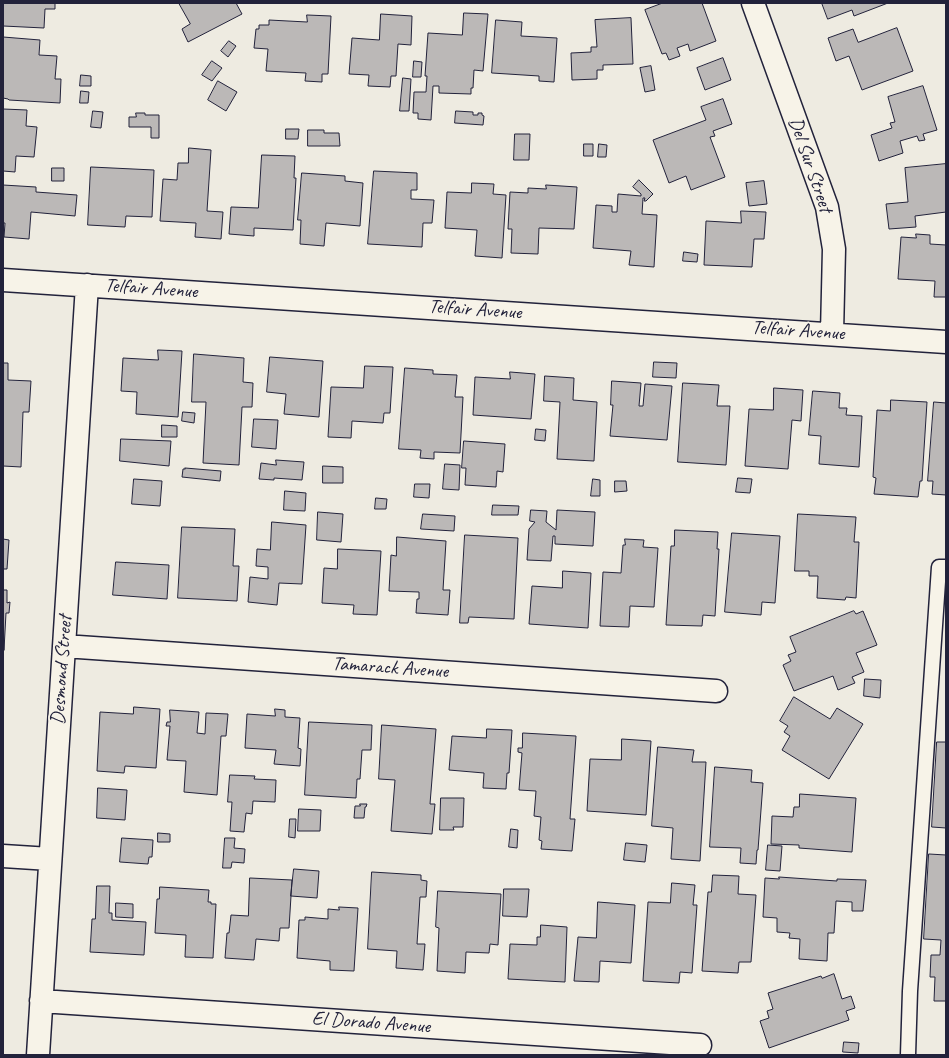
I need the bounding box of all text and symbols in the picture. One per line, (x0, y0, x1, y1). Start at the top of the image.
street label: Del Sur Street (783, 114, 837, 216)
street label: Telfair Avenue (104, 274, 198, 304)
street label: Telfair Avenue (428, 295, 522, 325)
street label: Telfair Avenue (751, 316, 845, 346)
street label: Desmond Street (46, 614, 78, 726)
street label: Tamarack Avenue (331, 652, 449, 684)
street label: El Dorado Avenue (311, 1007, 431, 1039)

